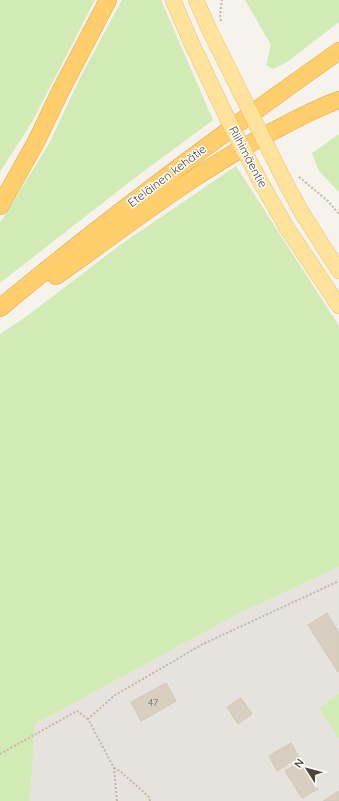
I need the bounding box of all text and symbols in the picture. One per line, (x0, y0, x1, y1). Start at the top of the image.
street label: Riihimäentie (226, 123, 271, 190)
street label: Eteläinen kehätie (124, 141, 209, 210)
house number: 47 (148, 696, 158, 709)
north arrow (287, 749, 327, 789)
text: N (291, 756, 307, 771)

